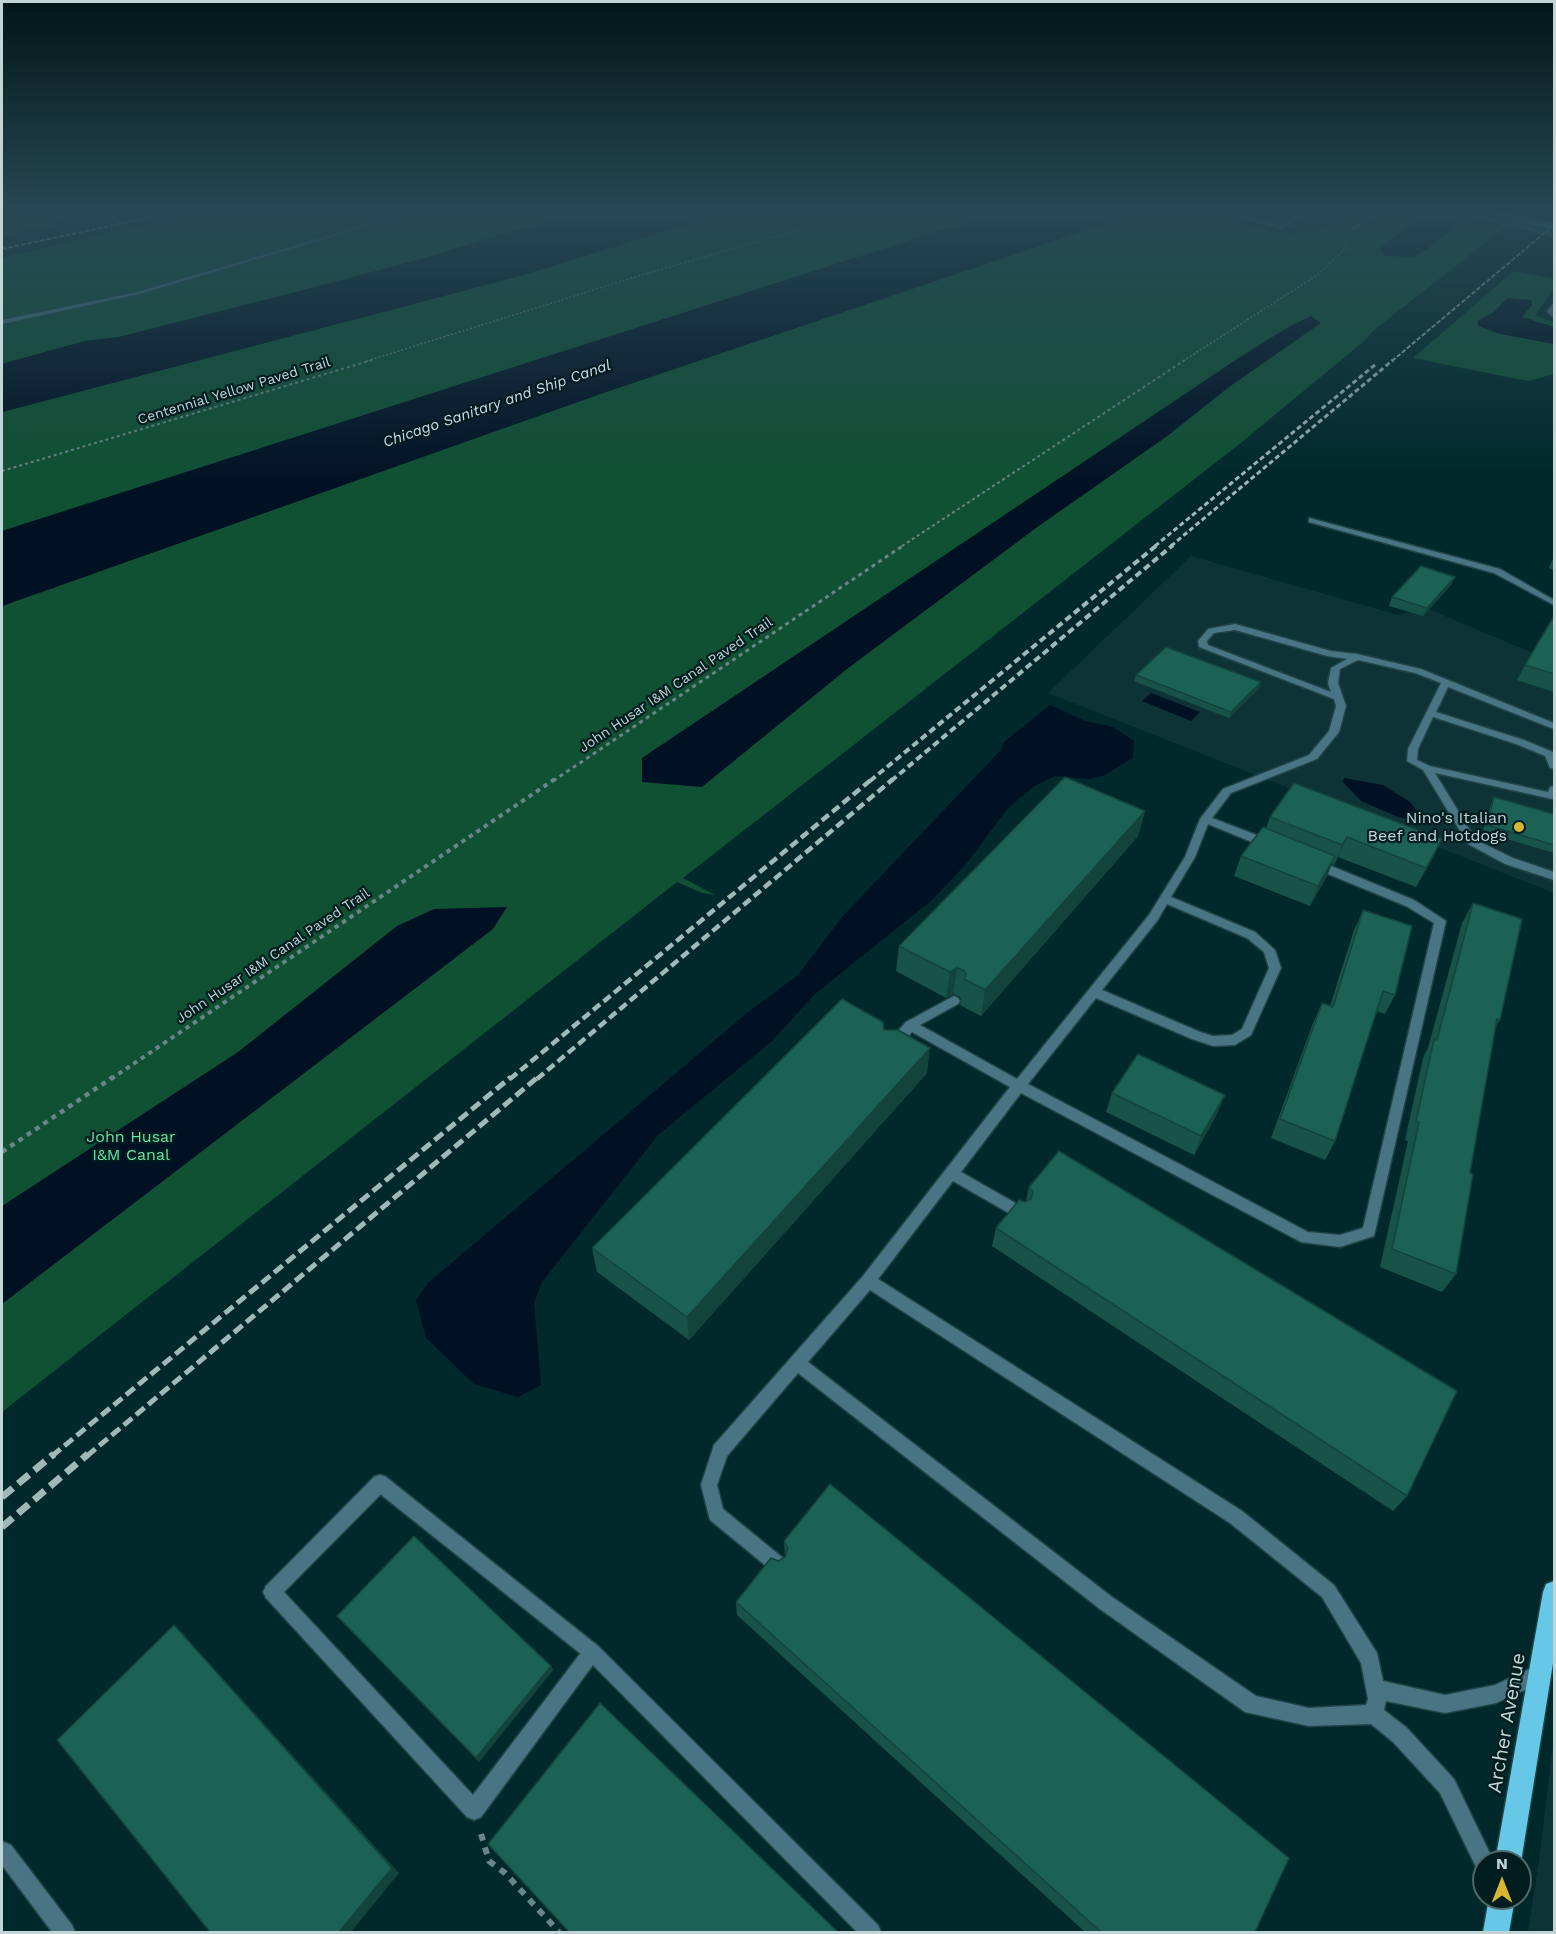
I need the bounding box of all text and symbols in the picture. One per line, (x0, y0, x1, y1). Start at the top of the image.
street label: Centennial Yellow Paved Trail (136, 354, 332, 428)
water label: Chicago Sanitary and Ship Canal (381, 356, 613, 452)
street label: John Husar I&M Canal Paved Trail (576, 614, 776, 756)
place label: Nino's Italian Beef and Hotdogs (1368, 808, 1507, 846)
marker: Nino's Italian Beef and Hotdogs (1512, 820, 1526, 834)
street label: John Husar I&M Canal Paved Trail (173, 885, 373, 1027)
park label: John Husar I&M Canal (86, 1127, 176, 1165)
street label: Archer Avenue (1483, 1651, 1531, 1795)
north arrow (1472, 1850, 1532, 1910)
text: N (1496, 1854, 1508, 1873)

